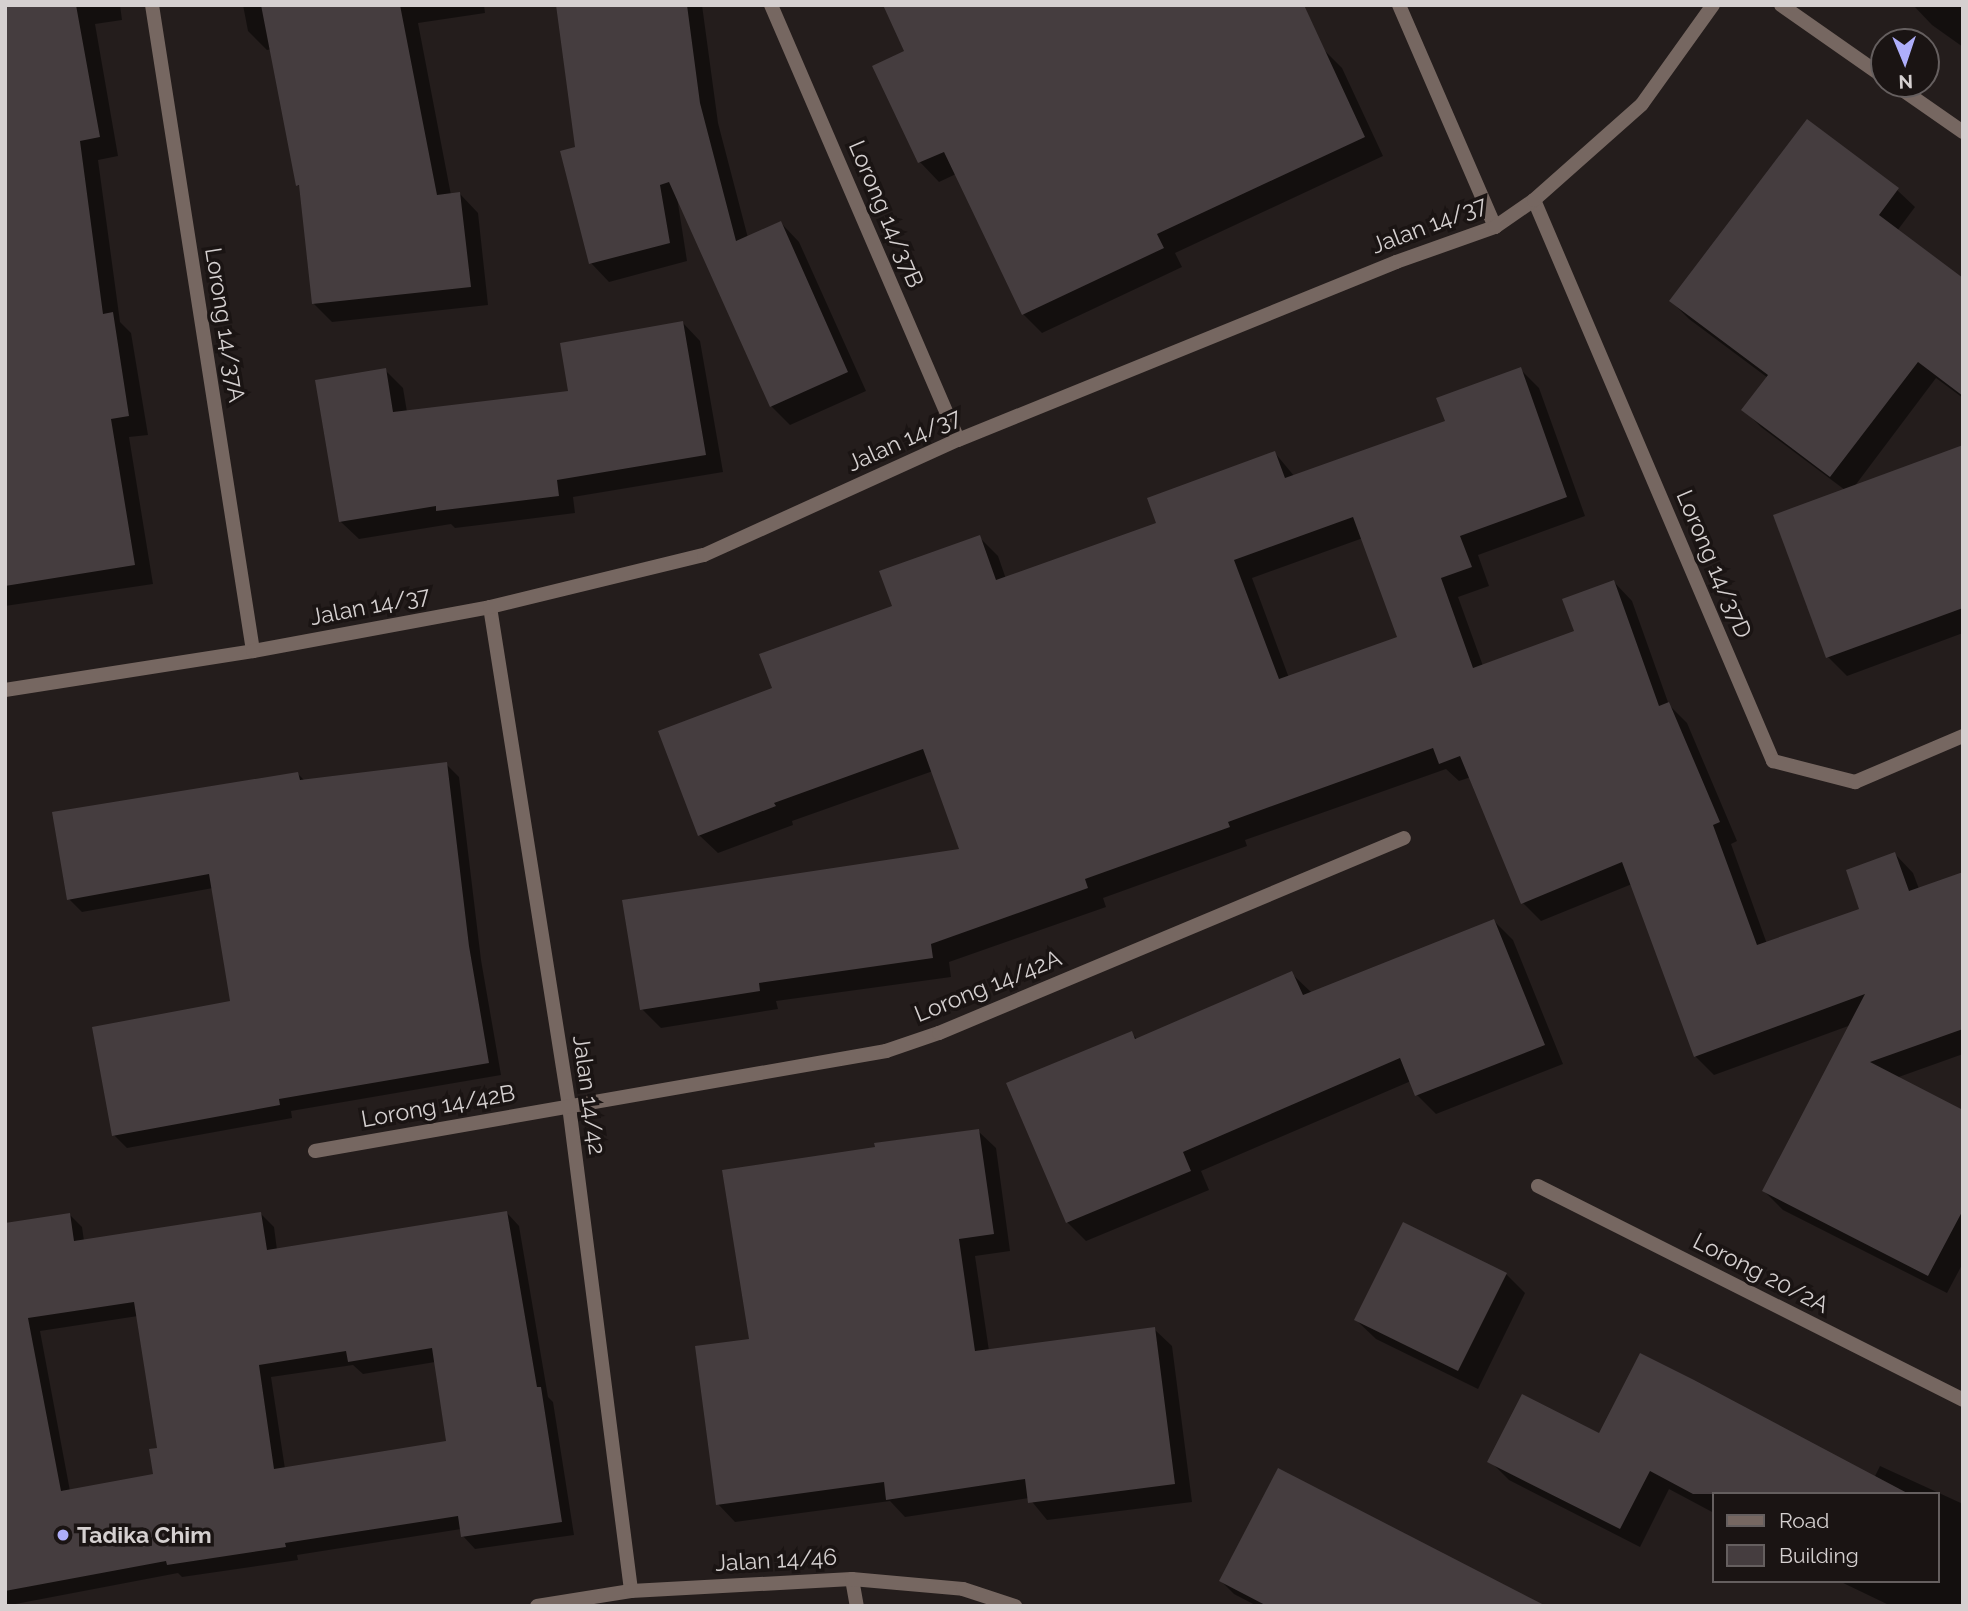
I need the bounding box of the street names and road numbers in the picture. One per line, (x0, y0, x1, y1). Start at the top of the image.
street label: Lorong 14/37B (843, 136, 929, 292)
street label: Jalan 14/37 (1367, 190, 1491, 260)
street label: Lorong 14/37A (199, 246, 251, 404)
street label: Jalan 14/37 (843, 403, 965, 477)
street label: Lorong 14/37D (1670, 486, 1758, 642)
street label: Jalan 14/37 (308, 581, 432, 631)
street label: Lorong 14/42A (911, 944, 1065, 1028)
street label: Jalan 14/42 (567, 1034, 611, 1156)
street label: Lorong 14/42B (359, 1079, 517, 1133)
street label: Lorong 20/2A (1689, 1227, 1833, 1319)
street label: Jalan 14/46 (714, 1543, 838, 1577)

